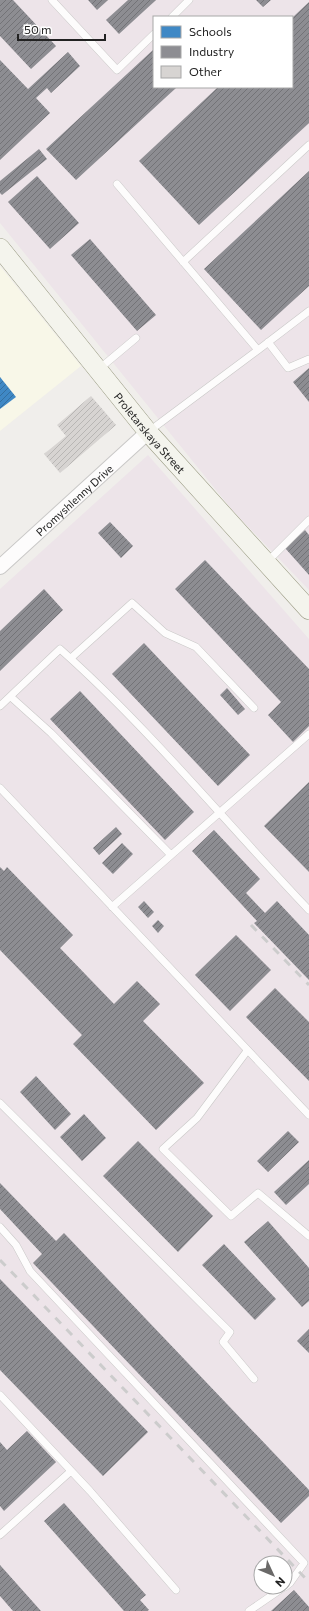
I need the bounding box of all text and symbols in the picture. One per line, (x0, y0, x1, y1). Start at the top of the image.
scale bar (18, 16, 105, 42)
legend (153, 16, 293, 88)
text: 50 m (24, 22, 52, 36)
text: Schools (189, 24, 232, 38)
text: Industry (189, 44, 234, 58)
text: Other (189, 64, 222, 78)
street label: Proletarskaya Street (112, 390, 189, 476)
street label: Promyshlenny Drive (33, 461, 115, 538)
north arrow (253, 1555, 293, 1595)
text: N (273, 1575, 288, 1590)

